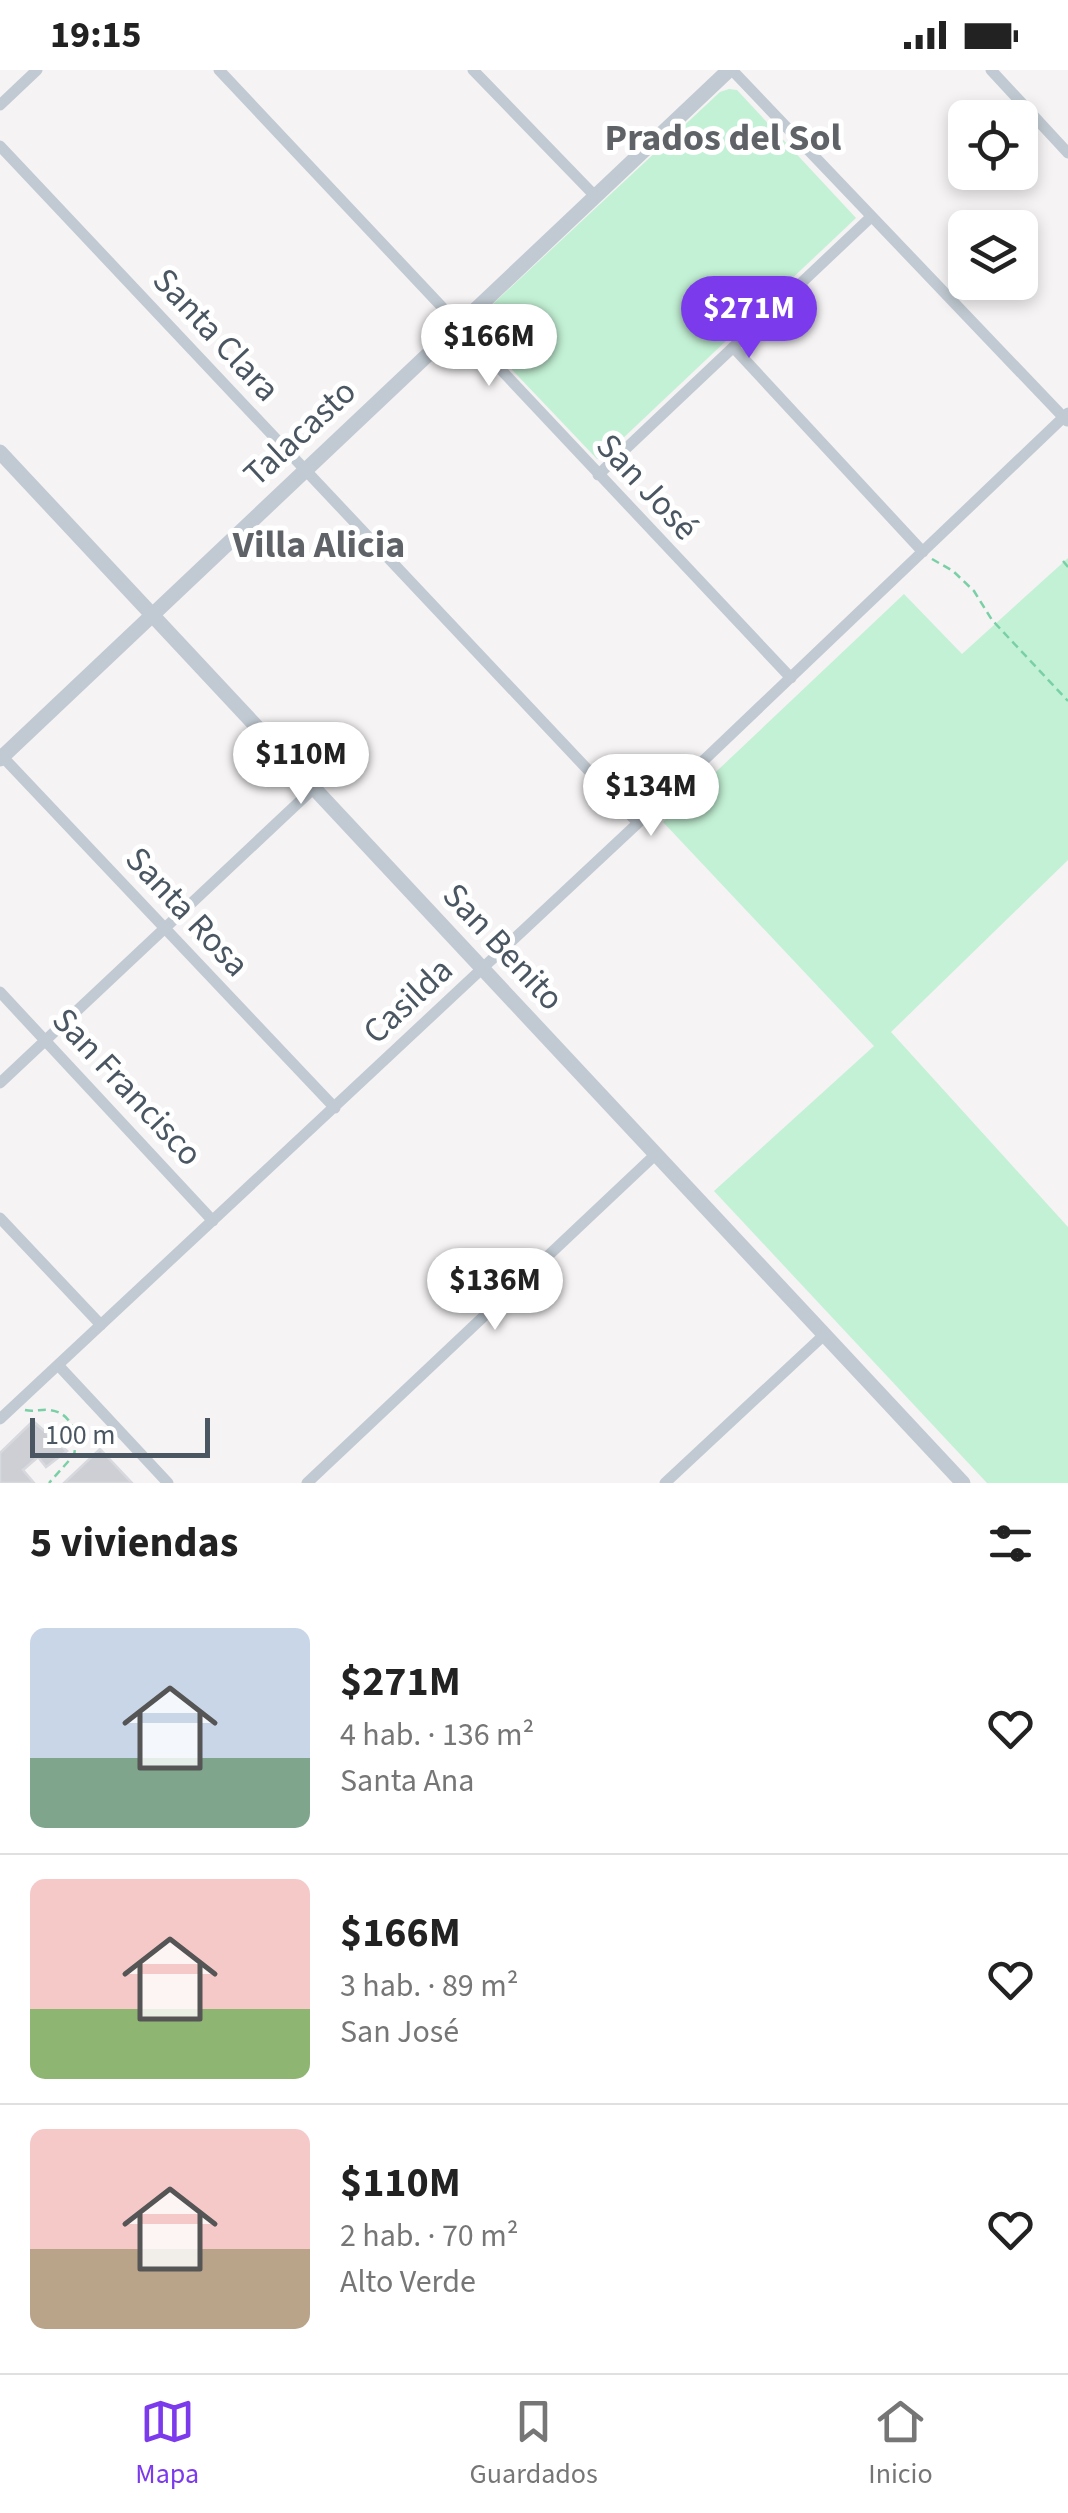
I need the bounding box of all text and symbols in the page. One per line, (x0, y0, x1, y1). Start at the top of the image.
text: 19:15 (50, 8, 142, 62)
map controls (948, 100, 1038, 300)
button: locate (948, 100, 1038, 190)
district label: Prados del Sol (605, 111, 842, 165)
button: layers (948, 210, 1038, 300)
street label: Santa Clara (141, 257, 291, 413)
pin: $271M (679, 276, 819, 361)
text: $271M (703, 285, 795, 331)
pin: $166M (419, 304, 559, 389)
text: $166M (443, 313, 535, 359)
street label: Talacasto (232, 368, 368, 498)
street label: San José (584, 422, 710, 552)
district label: Villa Alicia (232, 518, 405, 572)
pin: $110M (231, 722, 371, 807)
text: $110M (255, 731, 347, 777)
pin: $134M (581, 754, 721, 839)
text: $134M (605, 763, 697, 809)
street label: Santa Rosa (113, 836, 261, 988)
street label: San Benito (431, 872, 575, 1022)
street label: Casilda (352, 946, 464, 1056)
street label: San Francisco (40, 997, 214, 1177)
pin: $136M (425, 1248, 565, 1333)
text: $136M (449, 1257, 541, 1303)
scale bar (30, 1413, 210, 1458)
text: 100 m (45, 1415, 116, 1455)
text: 5 viviendas (30, 1513, 238, 1573)
icon: filters (983, 1516, 1038, 1571)
text: $271M (340, 1652, 461, 1712)
icon: home (110, 1668, 230, 1788)
icon: heart (983, 1701, 1038, 1756)
text: 4 hab. · 136 m² (340, 1712, 534, 1758)
text: Santa Ana (340, 1758, 474, 1804)
text: $166M (340, 1903, 461, 1963)
icon: home (110, 1919, 230, 2039)
icon: heart (983, 1952, 1038, 2007)
text: 3 hab. · 89 m² (340, 1963, 518, 2009)
text: San José (340, 2009, 459, 2055)
text: $110M (340, 2153, 461, 2213)
icon: home (110, 2169, 230, 2289)
icon: heart (983, 2202, 1038, 2257)
text: 2 hab. · 70 m² (340, 2213, 518, 2259)
text: Alto Verde (340, 2259, 476, 2305)
tab: Mapa (135, 2394, 199, 2494)
tab: Guardados (470, 2394, 598, 2494)
tab: Inicio (868, 2394, 933, 2494)

